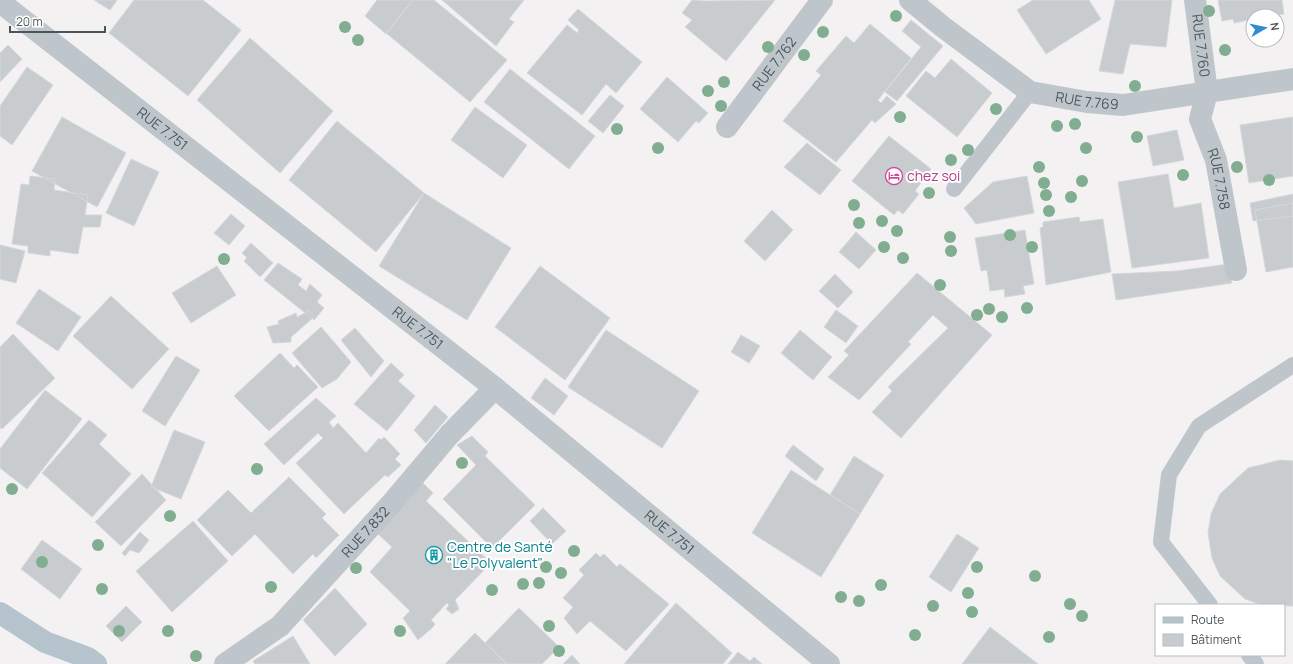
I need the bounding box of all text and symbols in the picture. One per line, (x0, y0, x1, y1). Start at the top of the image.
scale bar (10, 8, 105, 34)
north arrow (1245, 8, 1285, 48)
text: 20 m (16, 13, 43, 30)
street label: RUE 7.760 (1188, 13, 1215, 78)
text: N (1267, 21, 1283, 32)
street label: RUE 7.762 (747, 33, 800, 94)
street label: RUE 7.769 (1054, 87, 1119, 114)
street label: RUE 7.751 (133, 102, 192, 154)
street label: RUE 7.758 (1203, 145, 1235, 211)
hotel icon: chez soi (884, 166, 904, 186)
place label: chez soi (907, 166, 960, 185)
street label: RUE 7.751 (389, 302, 448, 353)
street label: RUE 7.832 (337, 502, 393, 561)
street label: RUE 7.751 (641, 505, 699, 558)
place label: Centre de Santé "Le Polyvalent" (447, 537, 553, 572)
building icon: Centre de Santé "Le Polyvalent" (424, 545, 444, 565)
legend (1155, 604, 1285, 656)
text: Route (1191, 611, 1224, 628)
text: Bâtiment (1191, 631, 1242, 648)

